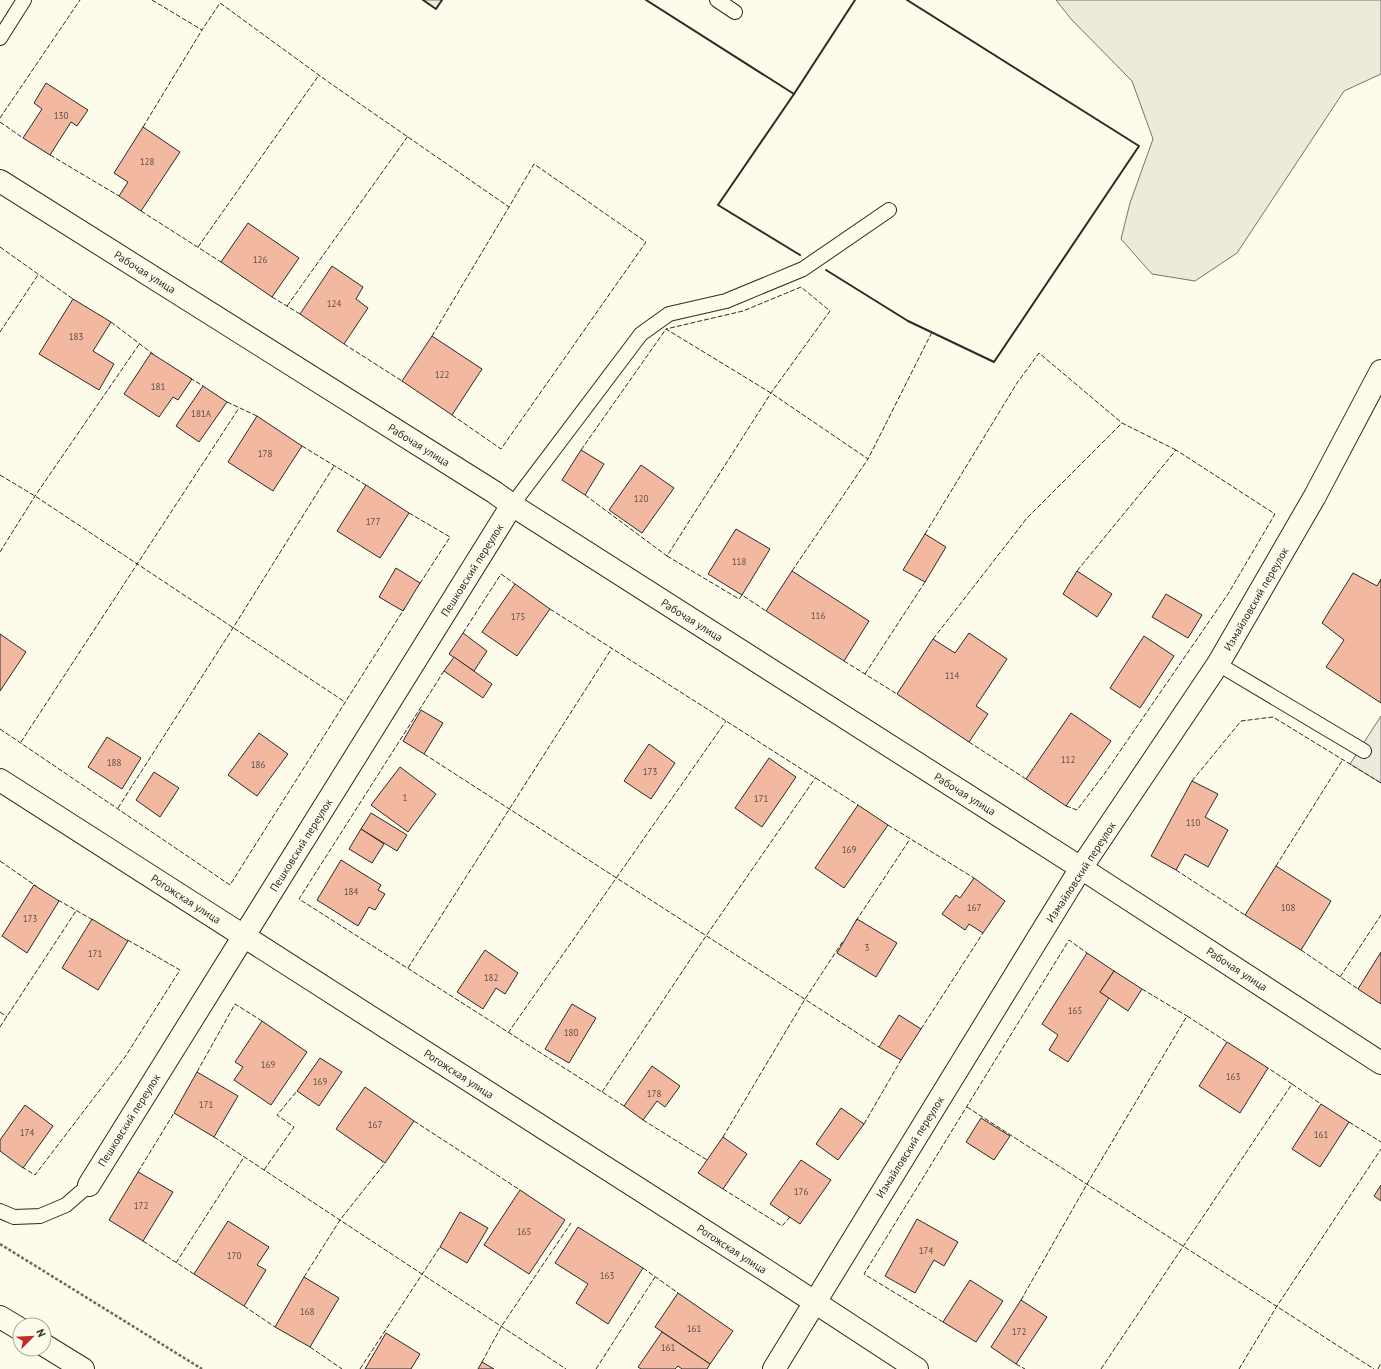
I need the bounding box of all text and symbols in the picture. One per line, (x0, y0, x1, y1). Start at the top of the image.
house number: 130 (54, 110, 68, 121)
house number: 128 (140, 156, 154, 167)
street label: Рабочая улица (112, 248, 178, 296)
house number: 126 (253, 254, 267, 265)
house number: 124 (327, 298, 341, 309)
house number: 183 (69, 331, 83, 342)
house number: 122 (435, 369, 449, 380)
house number: 181 (151, 381, 165, 392)
house number: 181А (191, 408, 212, 419)
street label: Рабочая улица (386, 421, 452, 469)
house number: 178 (258, 448, 272, 459)
house number: 120 (634, 493, 648, 504)
house number: 177 (366, 516, 380, 527)
street label: Пешковский переулок (438, 520, 507, 619)
street label: Измайловский переулок (1221, 544, 1292, 653)
house number: 118 (732, 556, 746, 567)
street label: Рабочая улица (659, 596, 725, 644)
house number: 116 (811, 610, 825, 621)
house number: 175 (511, 611, 525, 622)
house number: 114 (945, 670, 959, 681)
house number: 112 (1061, 754, 1075, 765)
house number: 188 (107, 757, 121, 768)
house number: 186 (251, 759, 265, 770)
house number: 173 (643, 766, 657, 777)
street label: Рабочая улица (932, 770, 998, 818)
house number: 1 (403, 792, 408, 803)
house number: 171 (754, 793, 768, 804)
street label: Пешковский переулок (267, 795, 336, 894)
house number: 110 (1186, 817, 1200, 828)
street label: Измайловский переулок (1043, 818, 1119, 925)
house number: 169 (842, 844, 856, 855)
street label: Рогожская улица (148, 871, 224, 927)
house number: 184 (344, 886, 358, 897)
house number: 167 (967, 902, 981, 913)
house number: 108 (1281, 902, 1295, 913)
house number: 173 (23, 913, 37, 924)
house number: 3 (865, 942, 870, 953)
street label: Рабочая улица (1204, 944, 1270, 994)
house number: 171 (88, 948, 102, 959)
house number: 182 (484, 972, 498, 983)
house number: 165 (1068, 1005, 1082, 1016)
house number: 180 (564, 1027, 578, 1038)
street label: Рогожская улица (421, 1046, 497, 1102)
house number: 169 (261, 1059, 275, 1070)
street label: Пешковский переулок (95, 1070, 164, 1169)
house number: 163 (1226, 1071, 1240, 1082)
house number: 169 (313, 1076, 327, 1087)
house number: 178 (647, 1088, 661, 1099)
street label: Измайловский переулок (873, 1093, 947, 1201)
house number: 171 (199, 1099, 213, 1110)
house number: 167 (368, 1119, 382, 1130)
house number: 174 (20, 1127, 34, 1138)
house number: 161 (1314, 1129, 1328, 1140)
house number: 176 (794, 1186, 808, 1197)
house number: 172 (134, 1200, 148, 1211)
street label: Рогожская улица (694, 1221, 770, 1277)
house number: 165 (517, 1226, 531, 1237)
house number: 174 (919, 1245, 933, 1256)
house number: 170 (227, 1250, 241, 1261)
house number: 163 (600, 1270, 614, 1281)
house number: 168 (300, 1306, 314, 1317)
north arrow (12, 1317, 52, 1357)
house number: 161 (687, 1323, 701, 1334)
house number: 172 (1012, 1326, 1026, 1337)
text: N (33, 1327, 49, 1339)
house number: 161 (661, 1342, 675, 1353)

